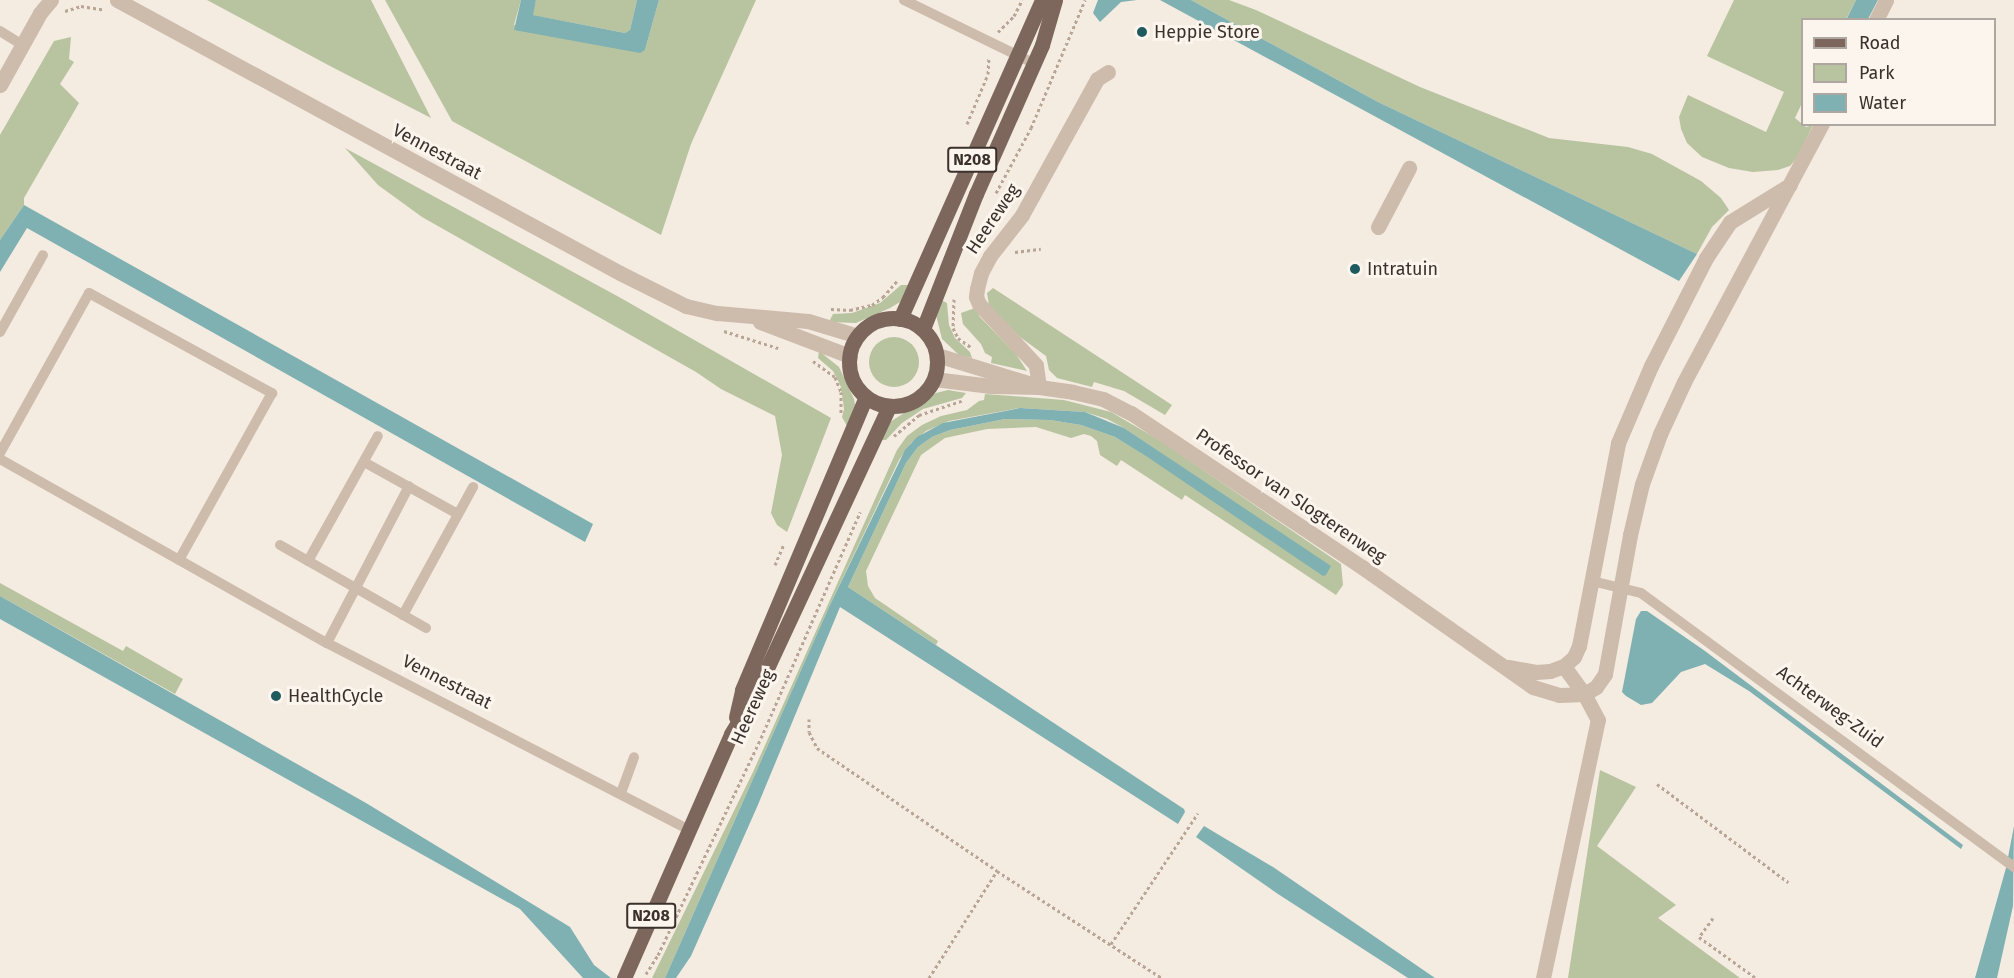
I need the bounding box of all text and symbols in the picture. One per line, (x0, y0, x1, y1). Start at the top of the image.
legend (1801, 18, 1996, 126)
place label: Heppie Store (1154, 21, 1260, 43)
marker: Heppie Store (1135, 25, 1149, 39)
text: Road (1859, 32, 1901, 54)
text: Park (1859, 62, 1894, 84)
text: Water (1859, 92, 1906, 114)
street label: Vennestraat (389, 120, 485, 184)
road number: N208 (946, 147, 998, 173)
street label: Heereweg (962, 180, 1024, 258)
place label: Intratuin (1367, 258, 1438, 280)
marker: Intratuin (1348, 262, 1362, 276)
street label: Professor van Slogterenweg (1192, 424, 1390, 568)
street label: Vennestraat (399, 650, 495, 714)
street label: Achterweg-Zuid (1773, 661, 1887, 753)
street label: Heereweg (727, 666, 779, 748)
place label: HealthCycle (288, 685, 383, 707)
marker: HealthCycle (269, 689, 283, 703)
road number: N208 (626, 903, 676, 929)

